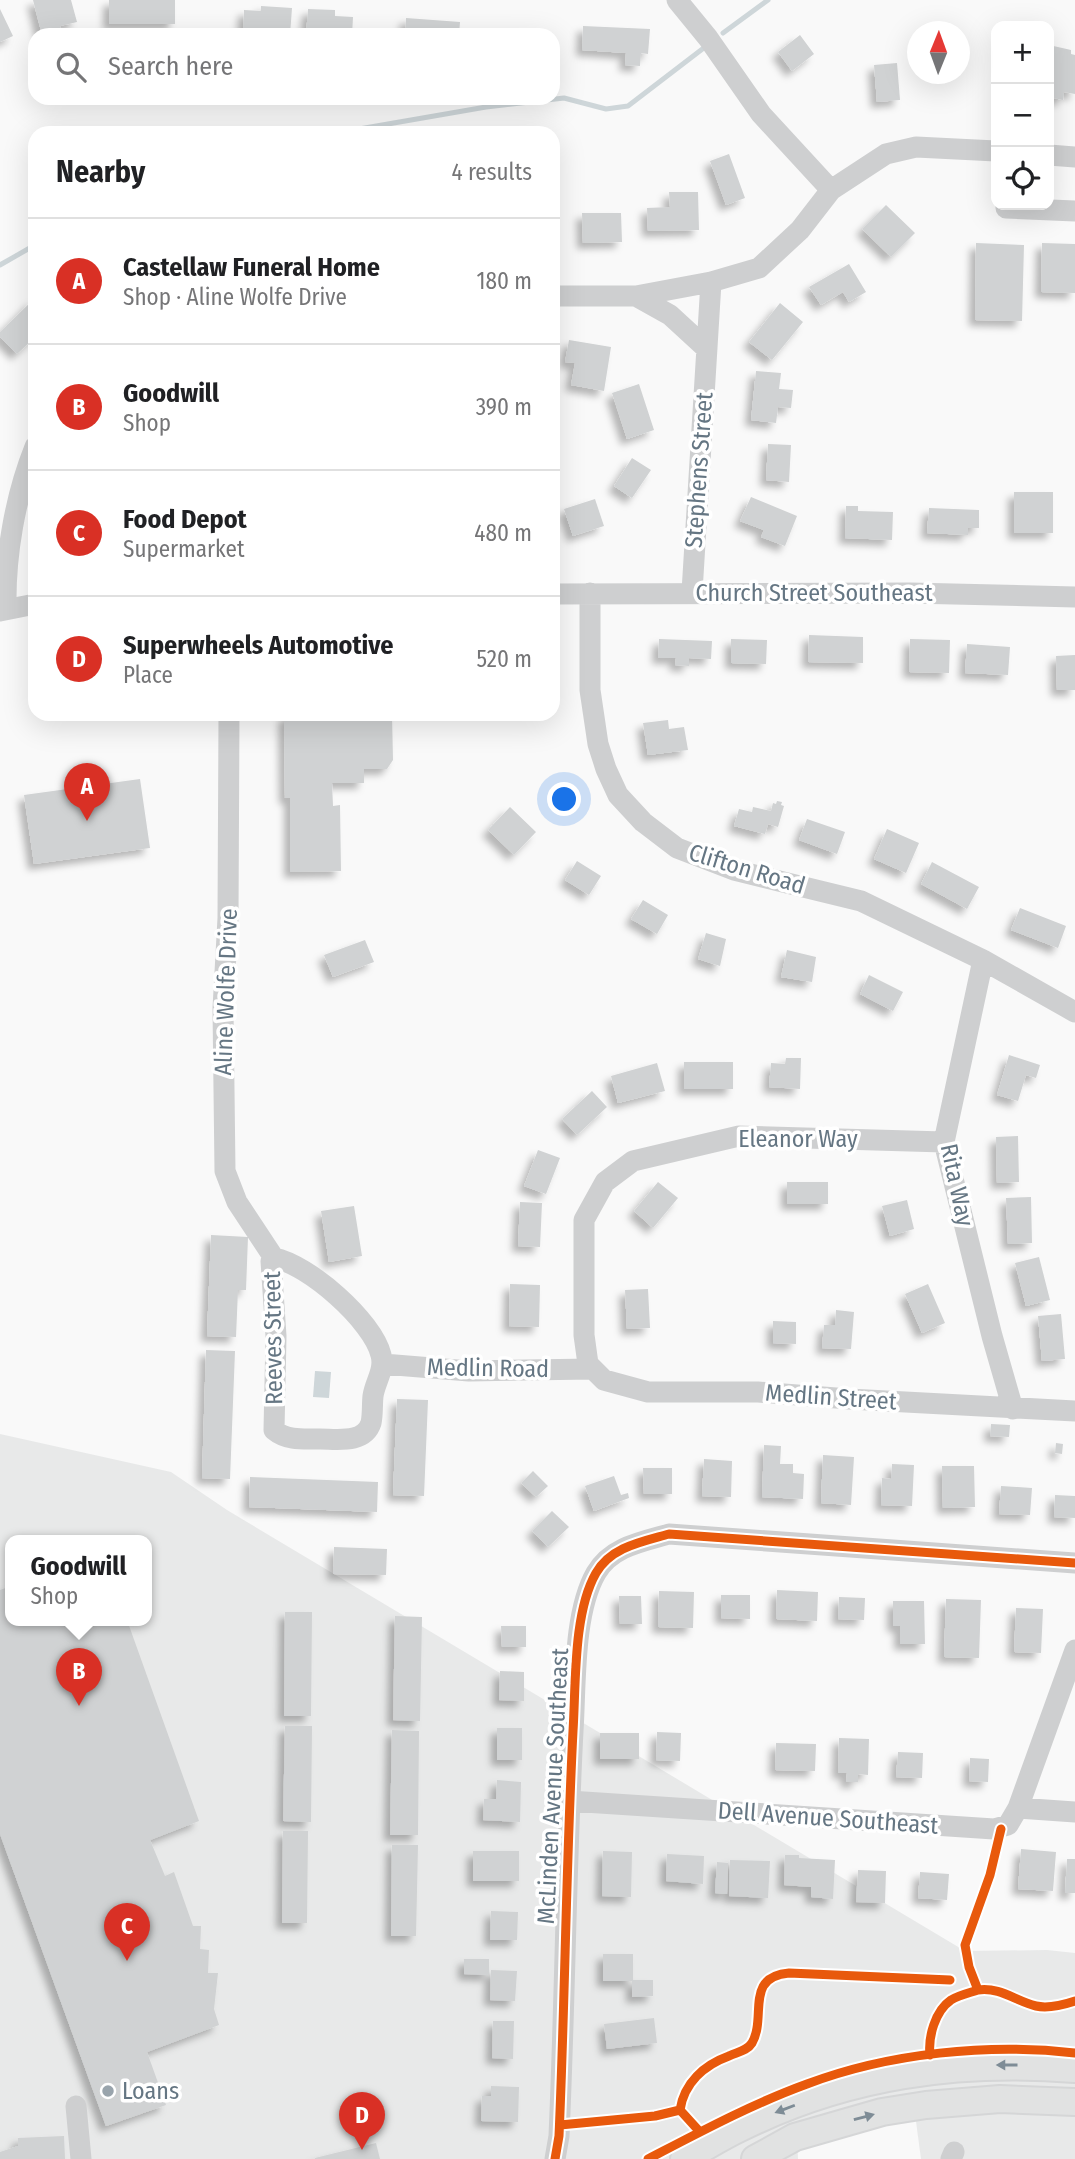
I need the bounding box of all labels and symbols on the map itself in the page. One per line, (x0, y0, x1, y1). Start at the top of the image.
north arrow (907, 21, 970, 84)
street label: Stephens Street (680, 391, 718, 549)
street label: Church Street Southeast (696, 579, 933, 607)
pin: A (64, 763, 110, 821)
your location (547, 782, 581, 816)
street label: Clifton Road (686, 838, 808, 900)
street label: Aline Wolfe Drive (209, 908, 243, 1076)
street label: Eleanor Way (738, 1125, 858, 1153)
street label: Rita Way (935, 1141, 979, 1229)
street label: Reeves Street (258, 1271, 288, 1405)
street label: Medlin Road (427, 1353, 549, 1383)
street label: Medlin Street (764, 1378, 898, 1416)
street label: McLinden Avenue Southeast (532, 1647, 574, 1925)
pin: B (56, 1648, 102, 1706)
street label: Dell Avenue Southeast (717, 1796, 939, 1840)
pin: C (104, 1903, 150, 1961)
one-way arrow (996, 2060, 1018, 2071)
place label: Loans (122, 2077, 179, 2105)
marker: Loans (100, 2083, 116, 2099)
pin: D (339, 2092, 385, 2150)
one-way arrow (774, 2103, 795, 2114)
one-way arrow (853, 2111, 875, 2122)

